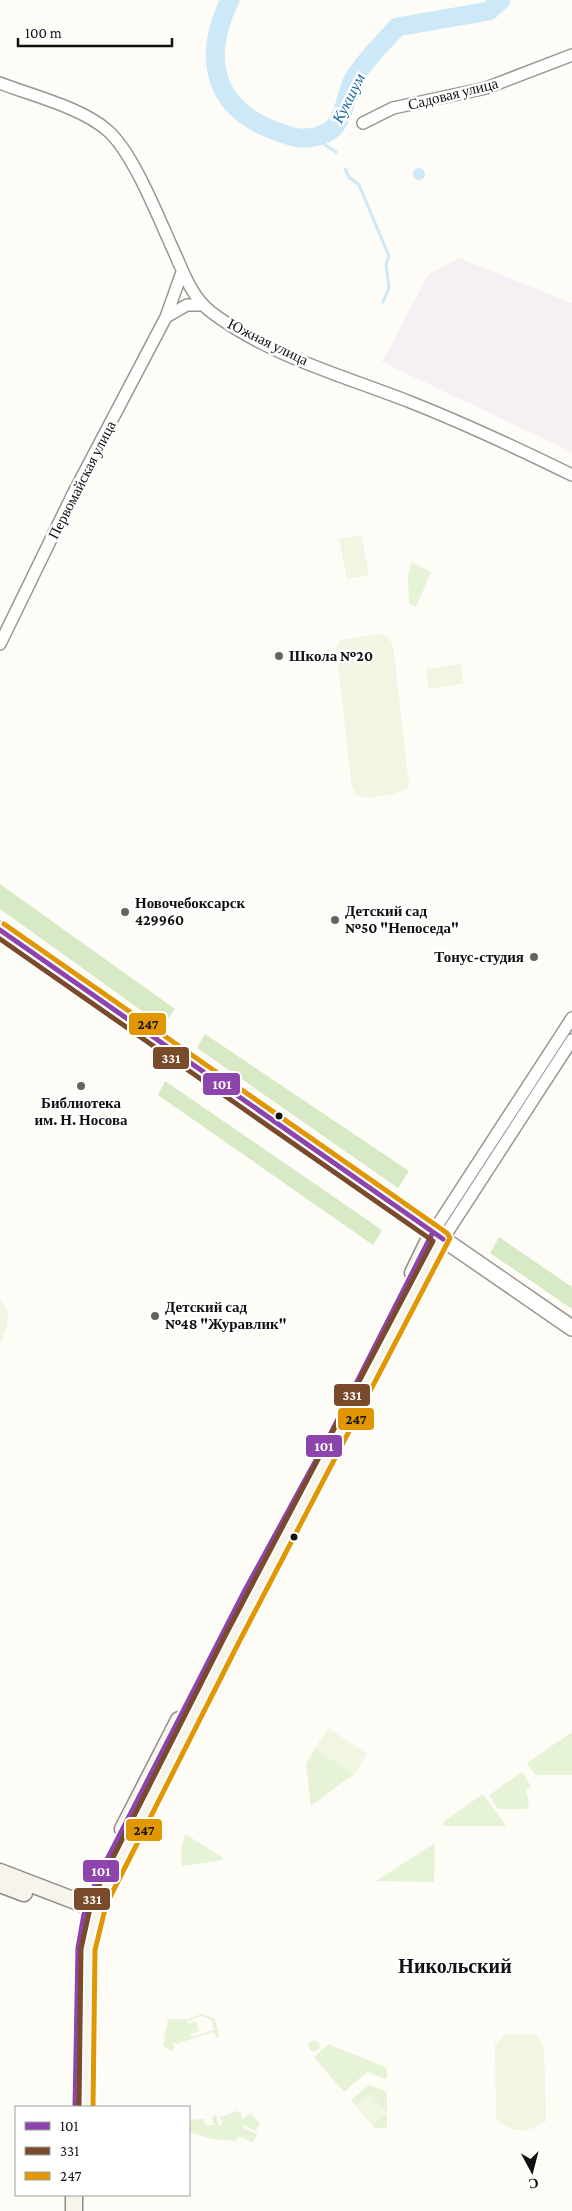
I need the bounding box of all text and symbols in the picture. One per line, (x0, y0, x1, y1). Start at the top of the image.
scale bar (18, 15, 171, 47)
text: 100 m (25, 25, 62, 41)
water label: Кукшум (328, 71, 369, 127)
street label: Садовая улица (406, 75, 500, 113)
street label: Южная улица (225, 316, 311, 368)
street label: Первомайская улица (45, 418, 119, 542)
place label: Школа №20 (289, 648, 373, 664)
marker: Школа №20 (273, 650, 285, 662)
place label: Новочебоксарск 429960 (135, 895, 245, 928)
place label: Детский сад №50 "Непоседа" (345, 903, 459, 936)
marker: Новочебоксарск 429960 (119, 906, 131, 918)
marker: Детский сад №50 "Непоседа" (329, 914, 341, 926)
place label: Тонус-студия (434, 949, 524, 965)
marker: Тонус-студия (528, 951, 540, 963)
line badge: 247 (128, 1012, 167, 1036)
text: 247 (137, 1016, 159, 1032)
line badge: 331 (152, 1046, 190, 1070)
text: 331 (162, 1050, 180, 1066)
line badge: 101 (202, 1072, 241, 1096)
text: 101 (213, 1076, 231, 1092)
marker: Библиотека им. Н. Носова (75, 1080, 87, 1092)
place label: Библиотека им. Н. Носова (34, 1095, 128, 1128)
unlabelled marker (274, 1111, 284, 1121)
place label: Детский сад №48 "Журавлик" (165, 1299, 287, 1332)
marker: Детский сад №48 "Журавлик" (149, 1310, 161, 1322)
line badge: 331 (333, 1383, 371, 1407)
text: 331 (343, 1387, 361, 1403)
line badge: 247 (337, 1407, 375, 1431)
text: 247 (345, 1411, 367, 1427)
line badge: 101 (305, 1434, 343, 1458)
text: 101 (315, 1438, 333, 1454)
unlabelled marker (289, 1532, 299, 1542)
line badge: 247 (125, 1818, 163, 1842)
text: 247 (133, 1822, 155, 1838)
line badge: 101 (82, 1859, 120, 1883)
text: 101 (92, 1863, 110, 1879)
line badge: 331 (73, 1887, 111, 1911)
text: 331 (83, 1891, 101, 1907)
district label: Никольский (398, 1955, 512, 1977)
legend (15, 2106, 190, 2196)
text: 101 (60, 2118, 78, 2134)
text: 331 (60, 2143, 79, 2159)
north arrow (507, 2146, 557, 2196)
text: 247 (60, 2168, 81, 2184)
text: С (528, 2175, 540, 2192)

